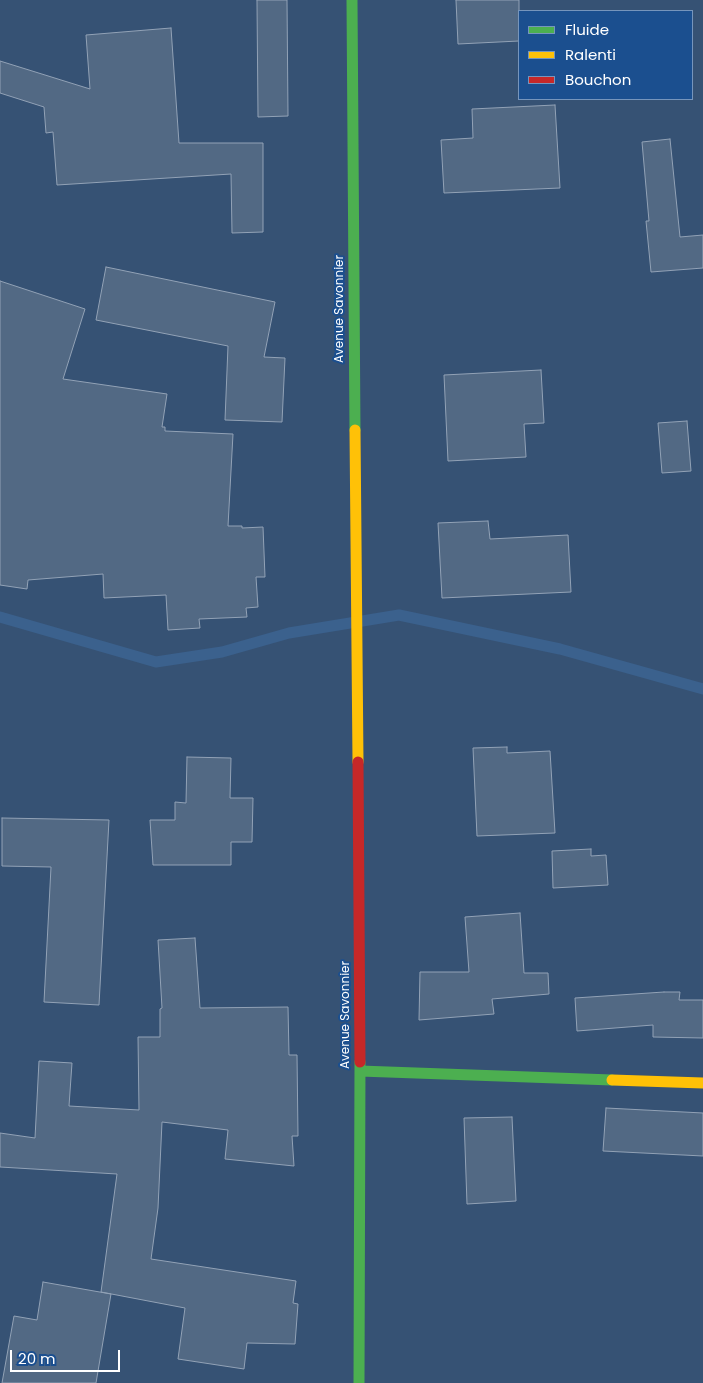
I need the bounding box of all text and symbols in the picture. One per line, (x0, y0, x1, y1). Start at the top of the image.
legend (518, 10, 693, 100)
text: Fluide (565, 19, 609, 40)
text: Ralenti (565, 44, 616, 65)
text: Bouchon (565, 69, 631, 90)
street label: Avenue Savonnier (333, 255, 347, 363)
street label: Avenue Savonnier (339, 961, 353, 1069)
scale bar (12, 1340, 122, 1372)
text: 20 m (18, 1348, 56, 1369)

